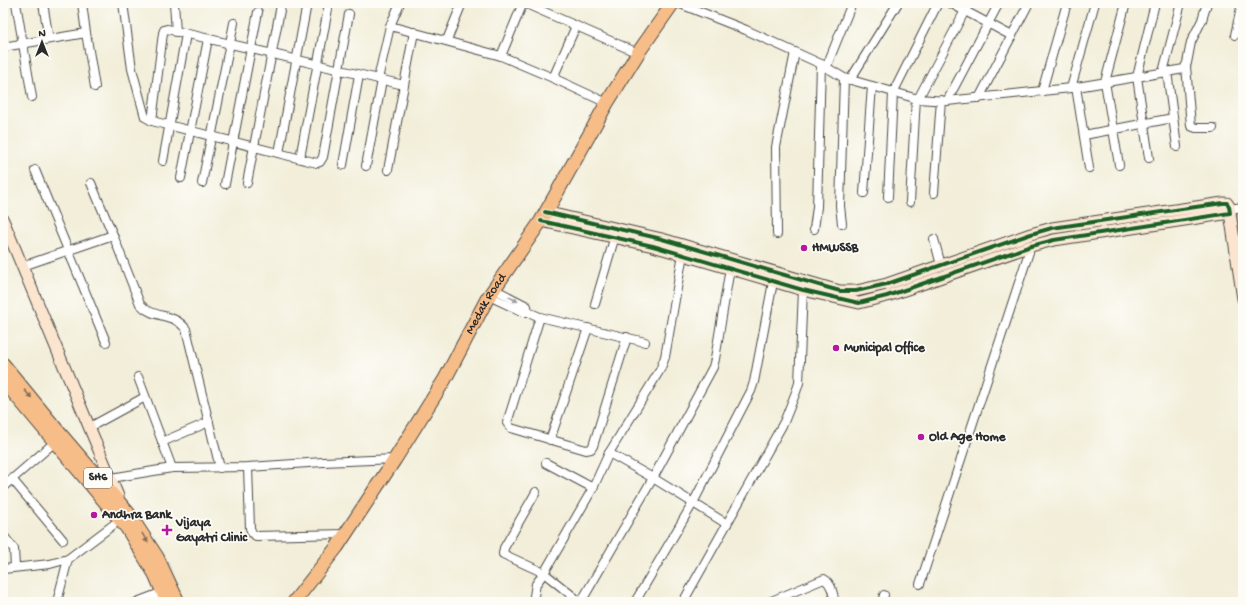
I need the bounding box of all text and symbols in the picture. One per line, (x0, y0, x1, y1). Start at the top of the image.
north arrow (22, 22, 62, 62)
text: N (38, 28, 46, 40)
place label: HMWSSB (812, 241, 860, 256)
marker: HMWSSB (799, 243, 809, 253)
street label: Medak Road (462, 270, 510, 337)
one-way arrow (507, 296, 519, 302)
place label: Municipal Office (844, 340, 926, 357)
marker: Municipal Office (831, 343, 841, 353)
one-way arrow (23, 389, 32, 400)
place label: Old Age Home (929, 430, 1007, 445)
marker: Old Age Home (916, 432, 926, 442)
road number: SH6 (84, 468, 112, 488)
place label: Andhra Bank (101, 508, 173, 523)
marker: Andhra Bank (89, 510, 99, 520)
place label: Vijaya Gayatri Clinic (175, 516, 249, 546)
marker: Vijaya Gayatri Clinic (161, 524, 173, 536)
one-way arrow (142, 532, 149, 544)

